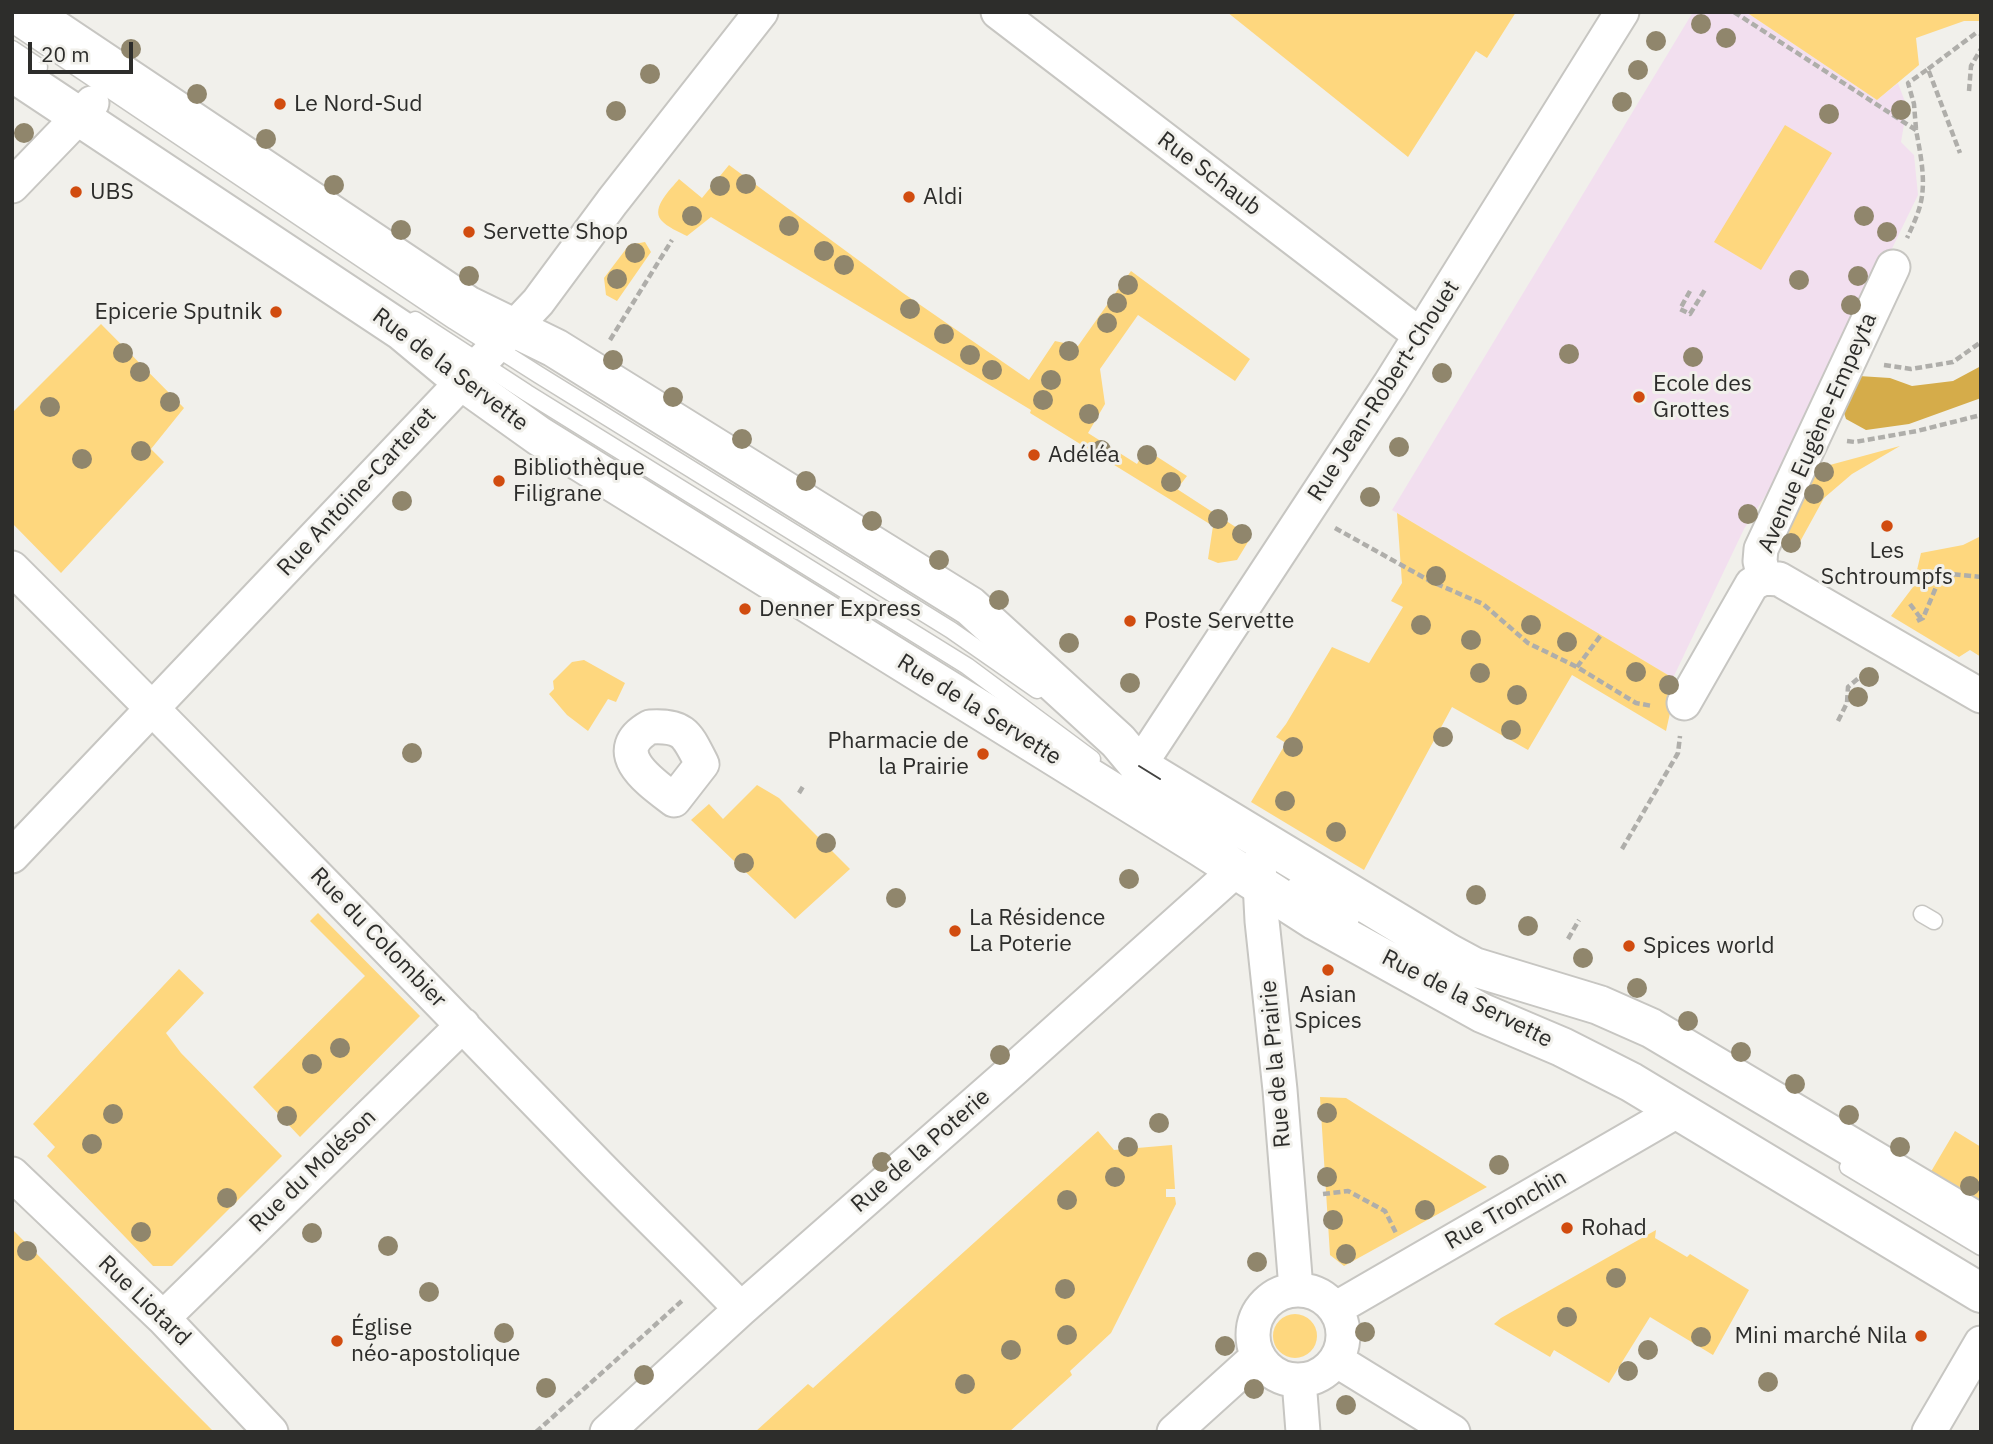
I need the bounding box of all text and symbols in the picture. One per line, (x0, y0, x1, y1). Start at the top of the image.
scale bar (32, 28, 136, 72)
text: 20 m (41, 40, 90, 68)
place label: Le Nord-Sud (294, 90, 423, 118)
marker: Le Nord-Sud (272, 96, 288, 112)
street label: Rue Schaub (1152, 126, 1266, 222)
place label: UBS (90, 178, 134, 206)
place label: Aldi (923, 183, 963, 211)
marker: UBS (68, 184, 84, 200)
marker: Aldi (901, 189, 917, 205)
place label: Servette Shop (483, 218, 628, 246)
marker: Servette Shop (461, 224, 477, 240)
street label: Rue Jean-Robert-Chouet (1302, 275, 1466, 507)
place label: Epicerie Sputnik (94, 298, 262, 326)
street label: Rue de la Servette (367, 302, 533, 438)
marker: Epicerie Sputnik (268, 304, 284, 320)
street label: Avenue Eugène-Empeyta (1753, 309, 1883, 557)
place label: Ecole des Grottes (1653, 370, 1752, 424)
marker: Ecole des Grottes (1631, 389, 1647, 405)
street label: Rue Antoine-Carteret (272, 402, 442, 582)
place label: Adéléa (1048, 441, 1120, 469)
marker: Adéléa (1026, 447, 1042, 463)
place label: Bibliothèque Filigrane (513, 454, 645, 508)
marker: Bibliothèque Filigrane (491, 473, 507, 489)
marker: Les Schtroumpfs (1879, 518, 1895, 534)
place label: Les Schtroumpfs (1821, 537, 1953, 591)
place label: Denner Express (759, 595, 921, 623)
marker: Denner Express (737, 601, 753, 617)
place label: Poste Servette (1144, 607, 1294, 635)
marker: Poste Servette (1122, 613, 1138, 629)
street label: Rue de la Servette (892, 648, 1066, 772)
place label: Pharmacie de la Prairie (828, 727, 969, 781)
marker: Pharmacie de la Prairie (975, 746, 991, 762)
street label: Rue du Colombier (304, 862, 452, 1014)
place label: La Résidence La Poterie (969, 904, 1105, 958)
marker: La Résidence La Poterie (947, 923, 963, 939)
place label: Spices world (1643, 932, 1775, 960)
marker: Spices world (1621, 938, 1637, 954)
street label: Rue de la Servette (1377, 944, 1557, 1054)
marker: Asian Spices (1320, 962, 1336, 978)
street label: Rue de la Prairie (1255, 979, 1297, 1149)
place label: Asian Spices (1294, 981, 1362, 1035)
street label: Rue de la Poterie (846, 1083, 996, 1219)
street label: Rue du Moléson (244, 1104, 382, 1238)
street label: Rue Tronchin (1440, 1164, 1572, 1256)
place label: Rohad (1581, 1214, 1647, 1242)
marker: Rohad (1559, 1220, 1575, 1236)
street label: Rue Liotard (92, 1250, 196, 1352)
place label: Église néo-apostolique (351, 1314, 520, 1368)
place label: Mini marché Nila (1734, 1322, 1907, 1350)
marker: Mini marché Nila (1913, 1328, 1929, 1344)
marker: Église néo-apostolique (329, 1333, 345, 1349)

